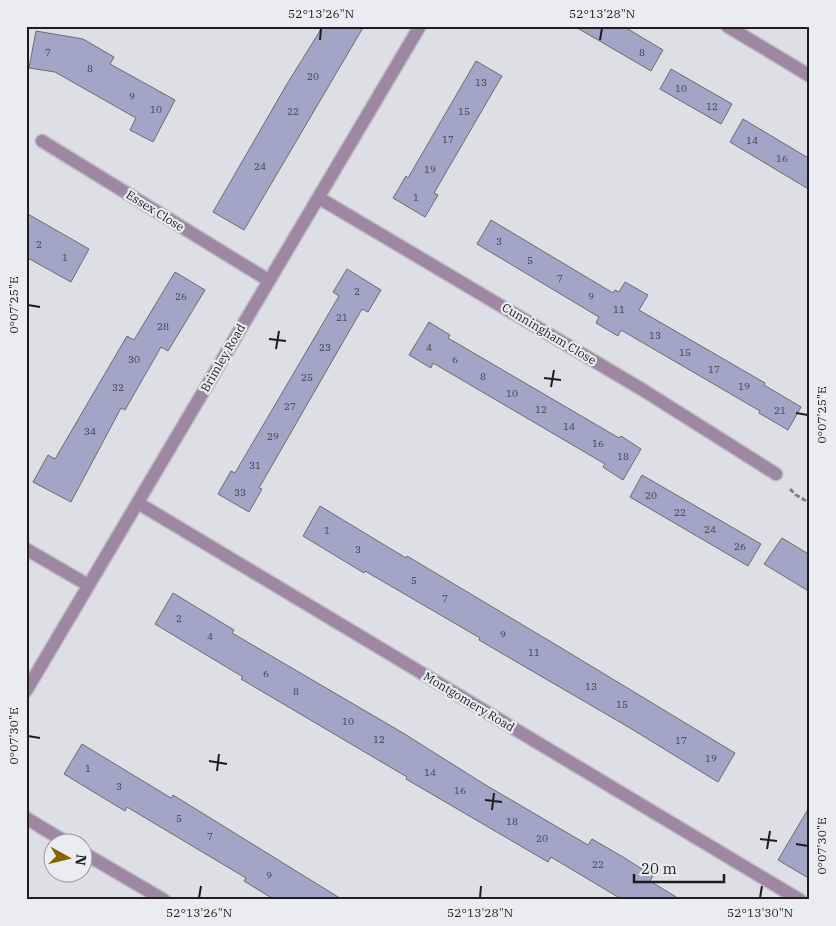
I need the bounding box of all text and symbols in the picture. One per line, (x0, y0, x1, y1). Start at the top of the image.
text: 52°13'26"N (288, 6, 354, 21)
text: 52°13'28"N (569, 6, 635, 21)
house number: 7 (45, 46, 51, 59)
house number: 8 (639, 46, 645, 59)
house number: 8 (87, 62, 93, 75)
house number: 20 (307, 70, 319, 83)
house number: 13 (475, 76, 487, 89)
house number: 10 (675, 82, 687, 95)
house number: 9 (129, 90, 135, 103)
house number: 12 (706, 100, 718, 113)
house number: 10 (150, 103, 162, 116)
house number: 22 (287, 105, 299, 118)
house number: 15 (458, 105, 470, 118)
house number: 17 (442, 133, 454, 146)
house number: 14 (746, 134, 758, 147)
house number: 16 (776, 152, 788, 165)
house number: 24 (254, 160, 266, 173)
house number: 19 (424, 163, 436, 176)
street label: Essex Close (123, 187, 187, 234)
house number: 1 (413, 191, 419, 204)
house number: 3 (496, 235, 502, 248)
house number: 2 (36, 238, 42, 251)
house number: 1 (62, 251, 68, 264)
house number: 5 (527, 254, 533, 267)
house number: 7 (557, 272, 563, 285)
text: 0°07'25"E (6, 276, 21, 334)
house number: 2 (354, 285, 360, 298)
house number: 26 (175, 290, 187, 303)
house number: 9 (588, 290, 594, 303)
street label: Cunningham Close (499, 300, 599, 368)
house number: 11 (613, 303, 625, 316)
house number: 21 (336, 311, 348, 324)
house number: 28 (157, 320, 169, 333)
street label: Brimley Road (197, 321, 248, 395)
house number: 13 (649, 329, 661, 342)
house number: 23 (319, 341, 331, 354)
house number: 4 (426, 341, 432, 354)
house number: 15 (679, 346, 691, 359)
house number: 30 (128, 353, 140, 366)
house number: 6 (452, 353, 458, 366)
house number: 17 (708, 363, 720, 376)
house number: 8 (480, 370, 486, 383)
house number: 25 (301, 371, 313, 384)
house number: 19 (738, 380, 750, 393)
house number: 32 (112, 381, 124, 394)
text: 0°07'25"E (814, 386, 829, 444)
house number: 10 (506, 387, 518, 400)
house number: 27 (284, 400, 296, 413)
house number: 12 (535, 403, 547, 416)
house number: 21 (774, 404, 786, 417)
house number: 14 (563, 420, 575, 433)
house number: 34 (84, 425, 96, 438)
house number: 29 (267, 430, 279, 443)
house number: 16 (592, 437, 604, 450)
house number: 18 (617, 450, 629, 463)
house number: 31 (249, 459, 261, 472)
house number: 33 (234, 486, 246, 499)
house number: 20 (645, 489, 657, 502)
house number: 22 (674, 506, 686, 519)
house number: 24 (704, 523, 716, 536)
house number: 1 (324, 524, 330, 537)
house number: 26 (734, 540, 746, 553)
house number: 3 (355, 543, 361, 556)
house number: 5 (411, 574, 417, 587)
house number: 7 (442, 592, 448, 605)
house number: 2 (176, 612, 182, 625)
house number: 9 (500, 628, 506, 641)
house number: 4 (207, 630, 213, 643)
house number: 11 (528, 646, 540, 659)
house number: 6 (263, 667, 269, 680)
street label: Montgomery Road (421, 668, 518, 735)
house number: 13 (585, 680, 597, 693)
house number: 8 (293, 685, 299, 698)
house number: 15 (616, 698, 628, 711)
text: 0°07'30"E (6, 707, 21, 765)
house number: 10 (342, 715, 354, 728)
house number: 12 (373, 733, 385, 746)
house number: 17 (675, 734, 687, 747)
house number: 19 (705, 752, 717, 765)
house number: 1 (85, 762, 91, 775)
house number: 14 (424, 766, 436, 779)
house number: 3 (116, 780, 122, 793)
house number: 16 (454, 784, 466, 797)
house number: 5 (176, 812, 182, 825)
house number: 18 (506, 815, 518, 828)
text: 0°07'30"E (814, 817, 829, 875)
house number: 7 (207, 830, 213, 843)
house number: 20 (536, 832, 548, 845)
north arrow (42, 834, 92, 884)
scale bar (634, 851, 724, 883)
text: N (71, 853, 91, 867)
house number: 22 (592, 858, 604, 871)
text: 20 m (641, 859, 677, 878)
house number: 9 (266, 869, 272, 882)
text: 52°13'26"N (166, 905, 232, 920)
text: 52°13'28"N (447, 905, 513, 920)
text: 52°13'30"N (727, 905, 793, 920)

